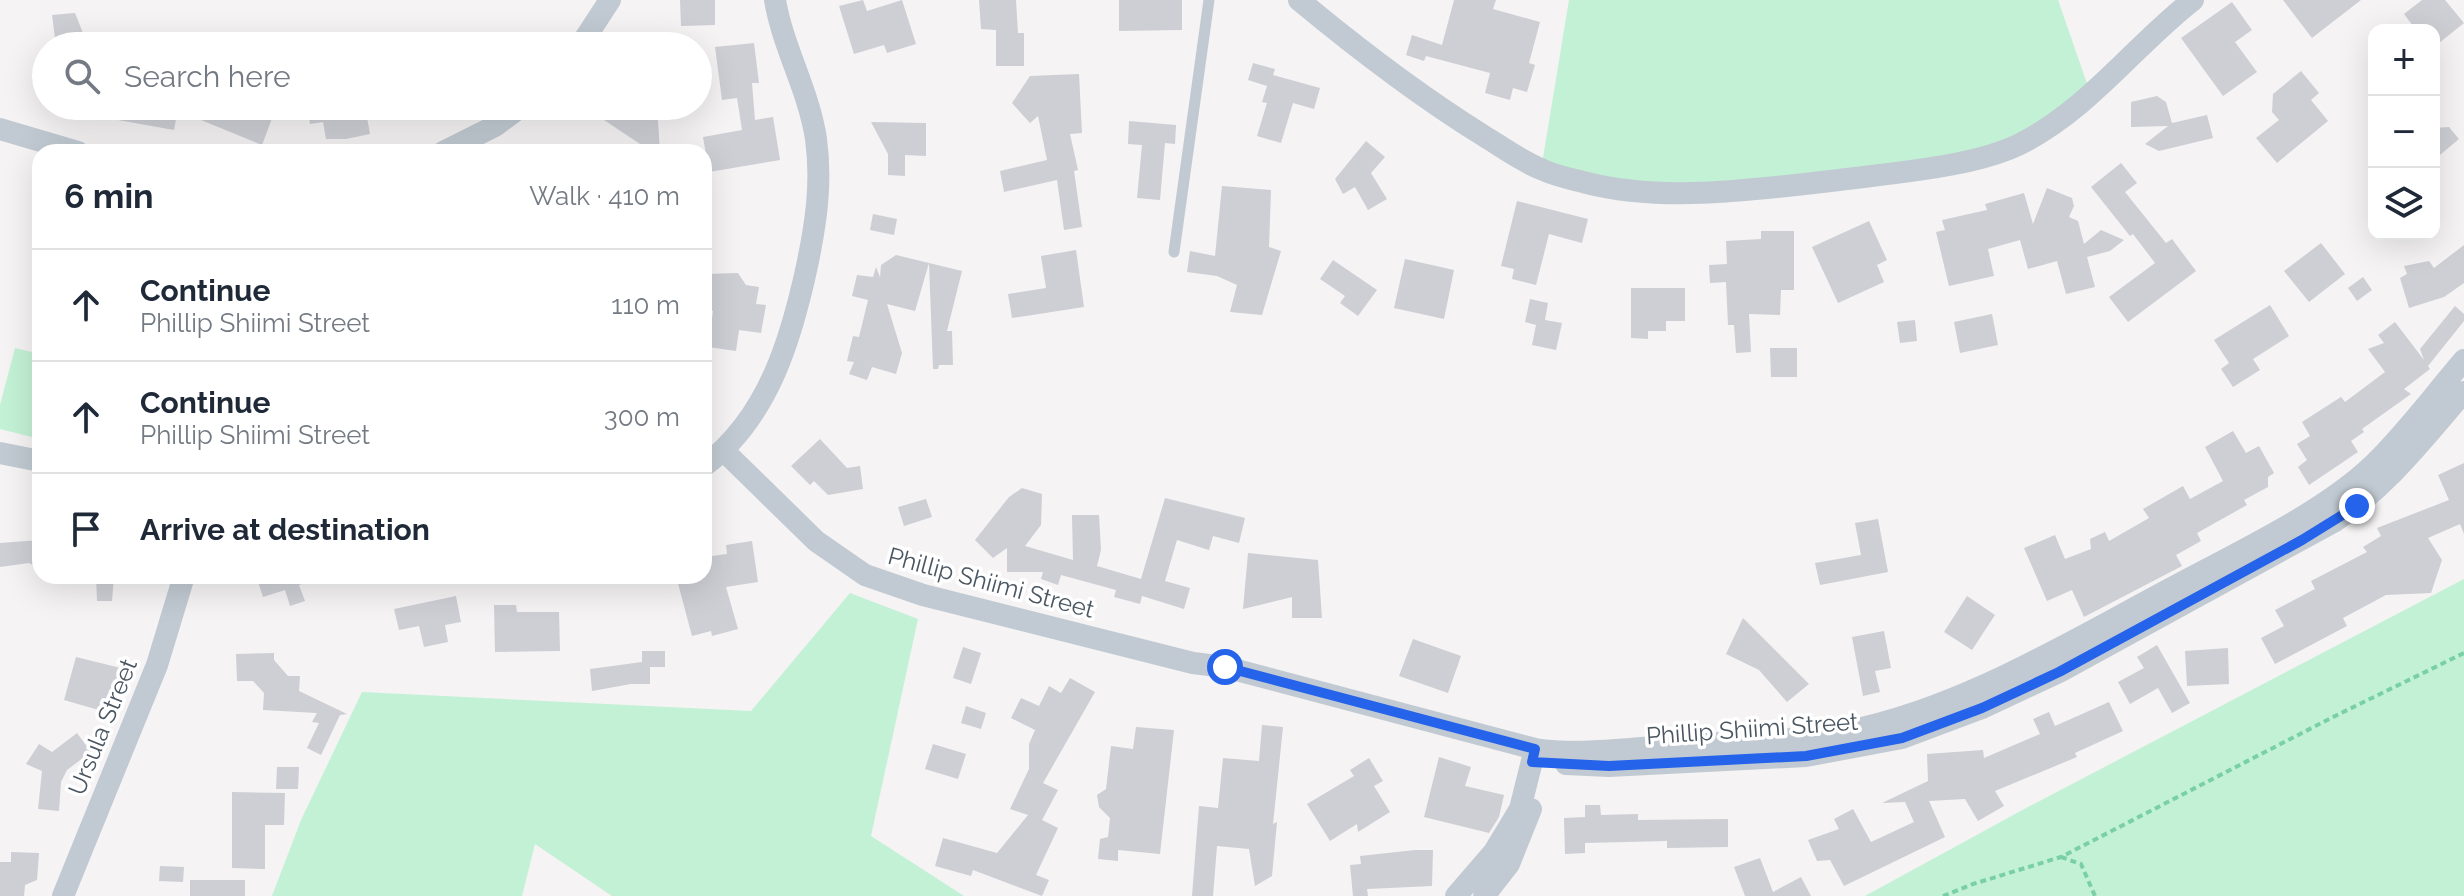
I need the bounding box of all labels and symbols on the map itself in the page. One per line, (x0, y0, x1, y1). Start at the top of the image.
route end (2339, 488, 2375, 524)
street label: Phillip Shiimi Street (885, 541, 1097, 624)
route start (1207, 649, 1243, 685)
street label: Ursula Street (62, 654, 143, 799)
street label: Phillip Shiimi Street (1645, 707, 1859, 750)

